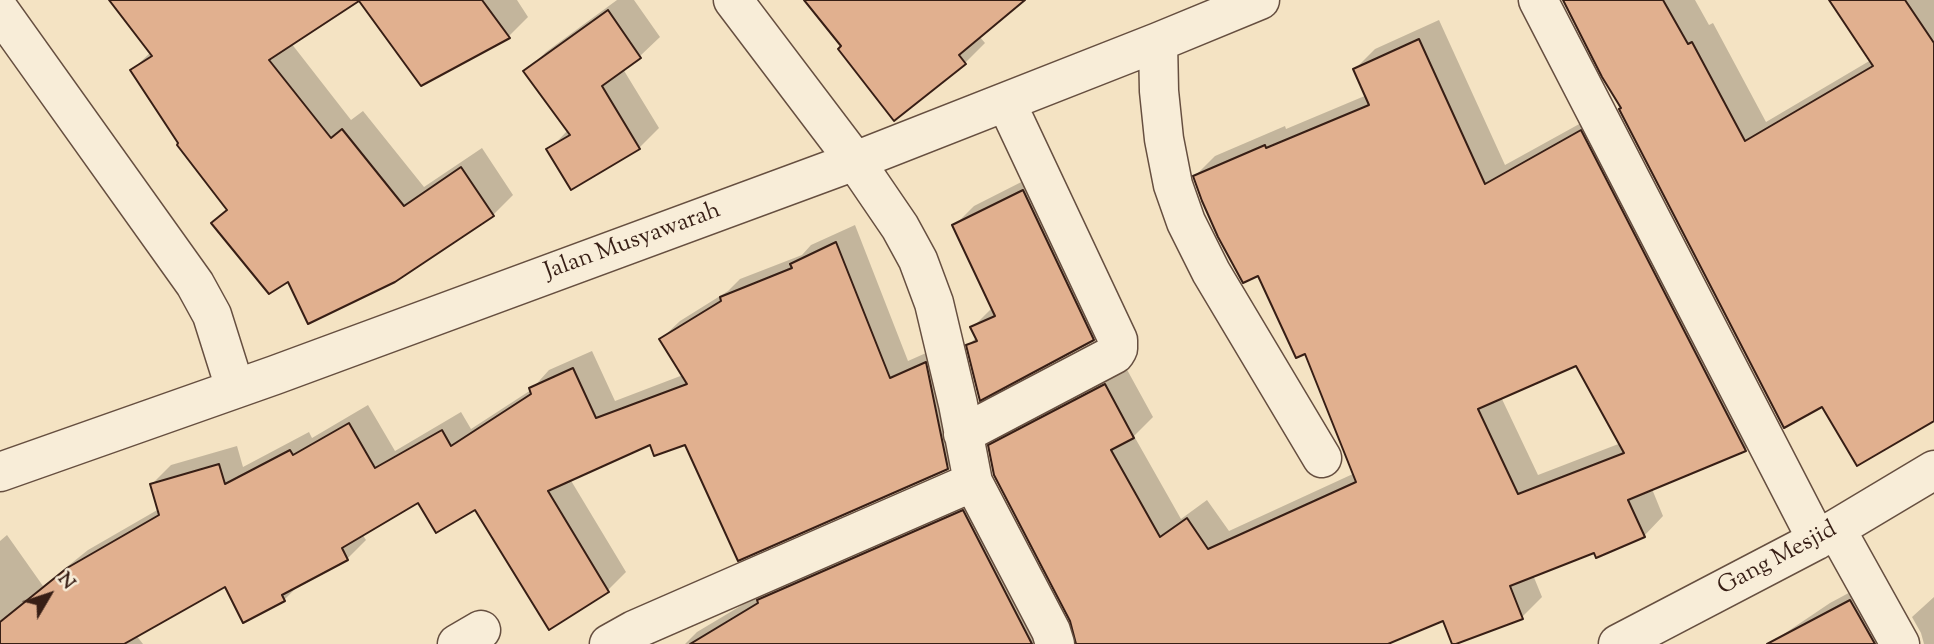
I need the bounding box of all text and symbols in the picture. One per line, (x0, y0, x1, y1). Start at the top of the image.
street label: Jalan Musyawarah (541, 198, 725, 288)
street label: Gang Mesjid (1714, 517, 1842, 603)
north arrow (14, 560, 84, 630)
text: N (50, 567, 81, 596)

